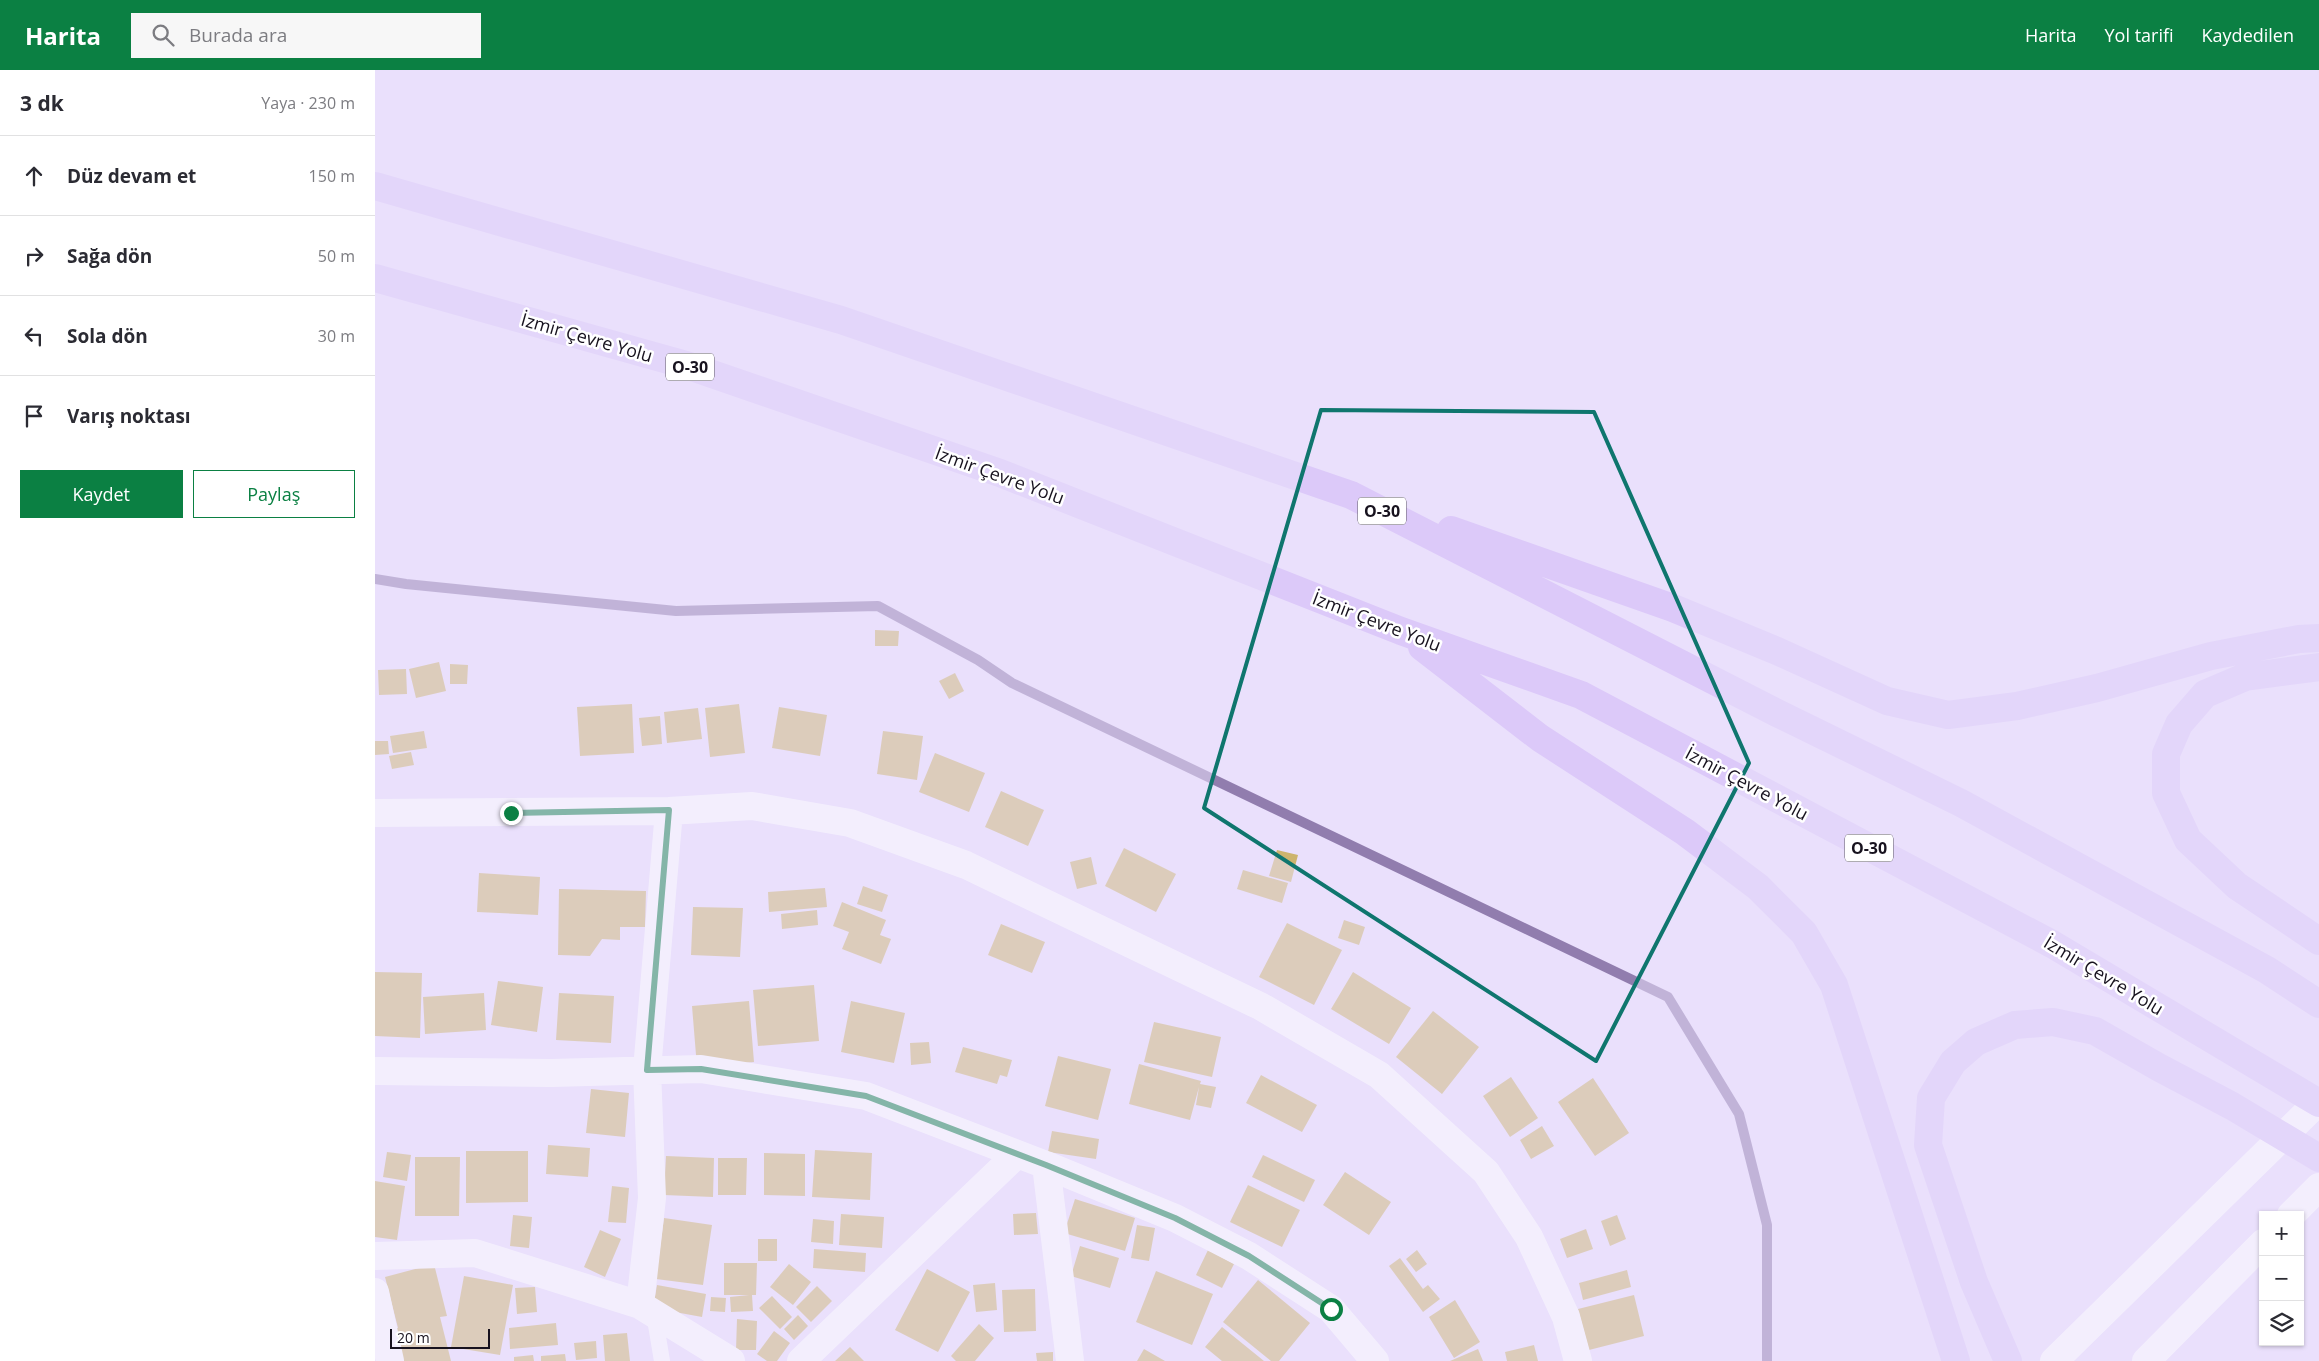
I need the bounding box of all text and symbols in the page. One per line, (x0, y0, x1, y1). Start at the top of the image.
search box (131, 13, 481, 58)
text: Harita (25, 19, 101, 52)
icon: search (149, 21, 177, 49)
text: Burada ara (189, 22, 287, 48)
text: Harita (2025, 23, 2077, 47)
text: Yol tarifi (2105, 23, 2174, 47)
text: Kaydedilen (2202, 23, 2294, 47)
text: 3 dk (20, 89, 64, 117)
text: Yaya · 230 m (261, 92, 355, 114)
icon: ahead (20, 162, 48, 190)
text: Düz devam et (67, 163, 196, 189)
text: 150 m (309, 165, 355, 187)
icon: right (20, 242, 48, 270)
text: Sağa dön (67, 243, 152, 269)
text: 50 m (318, 245, 355, 267)
street label: İzmir Çevre Yolu (518, 307, 656, 367)
icon: left (20, 322, 48, 350)
text: Sola dön (67, 323, 148, 349)
text: 30 m (318, 325, 355, 347)
road number: O-30 (666, 354, 714, 380)
icon: arrive (20, 402, 48, 430)
text: Varış noktası (67, 403, 191, 429)
street label: İzmir Çevre Yolu (932, 441, 1068, 509)
button: Kaydet (20, 470, 183, 518)
button: Paylaş (193, 470, 355, 518)
road number: O-30 (1358, 498, 1406, 524)
street label: İzmir Çevre Yolu (1309, 585, 1445, 657)
street label: İzmir Çevre Yolu (1681, 741, 1813, 825)
route end (500, 802, 523, 825)
road number: O-30 (1845, 834, 1893, 861)
street label: İzmir Çevre Yolu (2040, 930, 2168, 1020)
map controls (2259, 1211, 2304, 1346)
button: + (2259, 1211, 2304, 1256)
button: − (2259, 1256, 2304, 1301)
route start (1320, 1298, 1343, 1321)
button: layers (2259, 1301, 2304, 1346)
scale bar (390, 1326, 490, 1349)
text: 20 m (397, 1328, 430, 1347)

